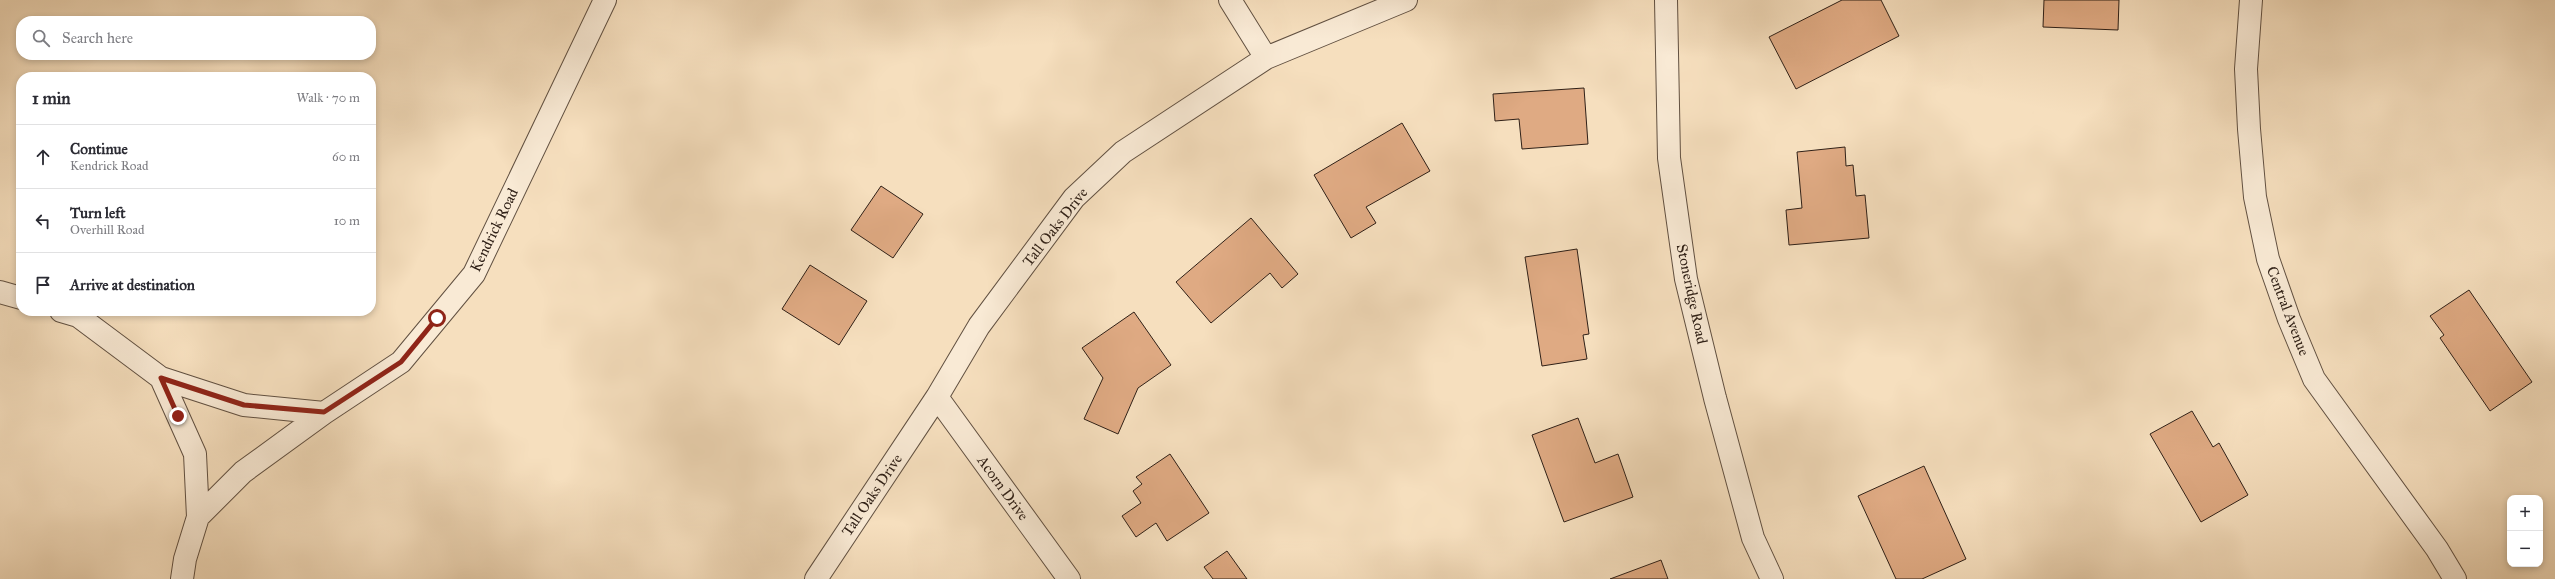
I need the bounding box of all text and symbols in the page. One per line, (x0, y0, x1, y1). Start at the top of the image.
search box (16, 16, 376, 60)
icon: search (30, 27, 52, 49)
text: Search here (62, 29, 133, 47)
text: 1 min (32, 88, 71, 109)
text: Walk · 70 m (297, 90, 360, 106)
text: Continue (70, 140, 128, 158)
icon: ahead (32, 146, 54, 168)
text: 60 m (332, 149, 360, 165)
text: Kendrick Road (70, 158, 148, 174)
street label: Tall Oaks Drive (1019, 184, 1091, 270)
street label: Kendrick Road (466, 185, 522, 275)
text: Turn left (70, 204, 126, 222)
icon: left (32, 210, 54, 232)
text: 10 m (334, 213, 360, 229)
text: Overhill Road (70, 222, 145, 238)
street label: Stoneridge Road (1673, 242, 1711, 346)
street label: Central Avenue (2263, 264, 2313, 358)
icon: arrive (32, 274, 54, 296)
text: Arrive at destination (70, 276, 195, 294)
route start (428, 309, 446, 327)
route end (169, 407, 187, 425)
street label: Tall Oaks Drive (838, 451, 906, 539)
street label: Acorn Drive (973, 451, 1033, 524)
map controls (2507, 495, 2543, 567)
button: + (2507, 495, 2543, 531)
button: − (2507, 531, 2543, 567)

